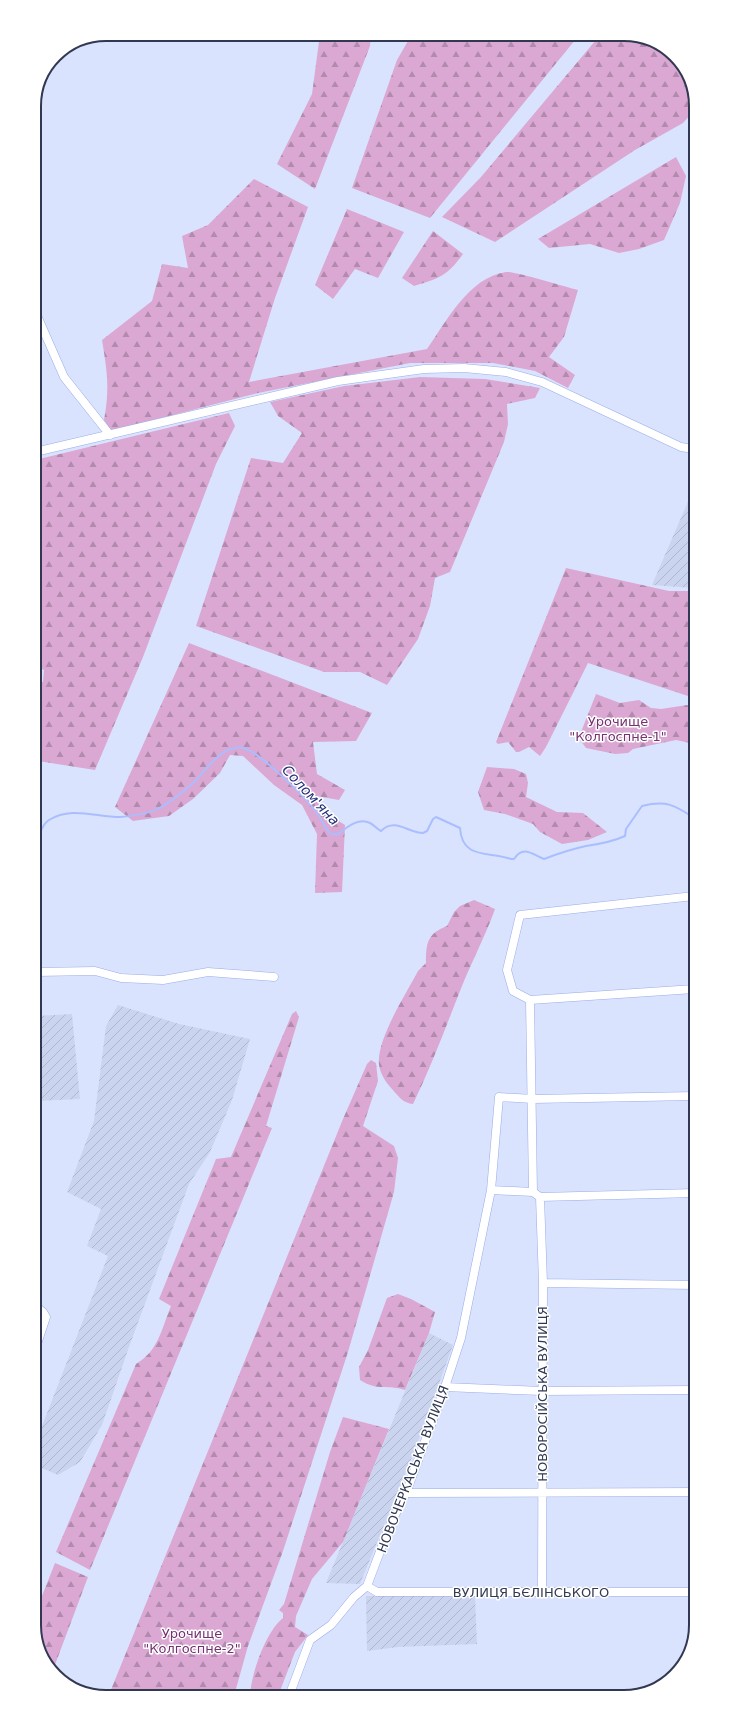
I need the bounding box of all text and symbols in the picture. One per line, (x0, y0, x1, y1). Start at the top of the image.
park label: Урочище "Колгоспне-1" (569, 714, 667, 744)
water label: Солом'яна (279, 762, 343, 828)
street label: НОВОРОСІЙСЬКА ВУЛИЦЯ (535, 1306, 550, 1482)
street label: НОВОЧЕРКАСЬКА ВУЛИЦЯ (374, 1383, 452, 1555)
street label: ВУЛИЦЯ БЄЛІНСЬКОГО (453, 1585, 609, 1600)
park label: Урочище "Колгоспне-2" (143, 1626, 241, 1656)

